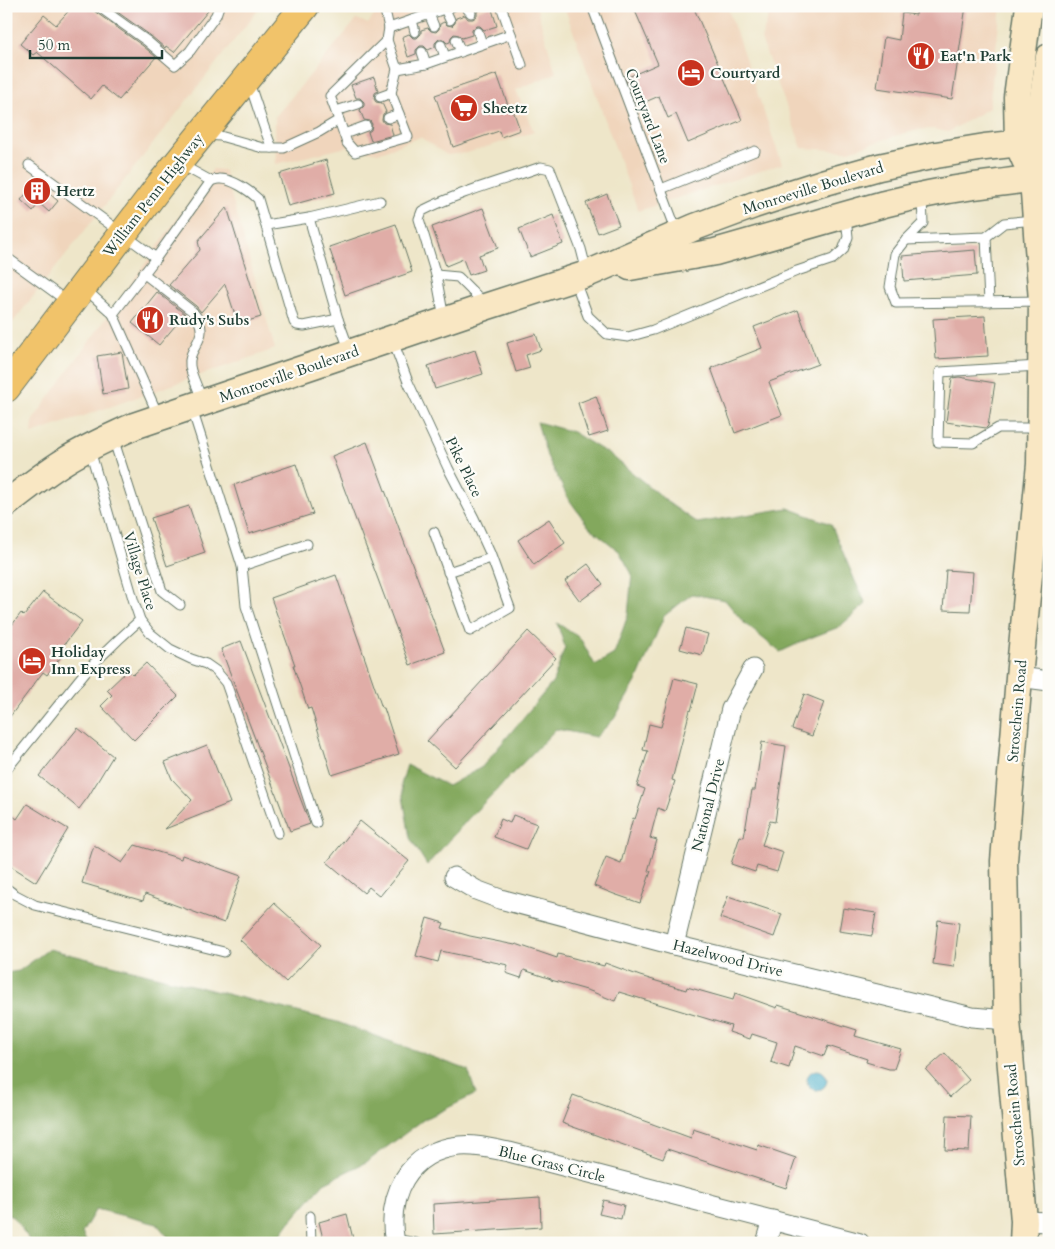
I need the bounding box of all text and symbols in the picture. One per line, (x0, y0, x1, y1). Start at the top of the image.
scale bar (30, 28, 162, 60)
text: 50 m (38, 35, 70, 55)
restaurant icon: Eat'n Park (906, 41, 936, 71)
place label: Eat'n Park (940, 46, 1012, 66)
hotel icon: Courtyard (676, 58, 706, 88)
place label: Courtyard (710, 63, 781, 83)
street label: Courtyard Lane (621, 65, 675, 167)
supermarket icon: Sheetz (449, 93, 479, 123)
place label: Sheetz (483, 98, 528, 118)
street label: William Penn Highway (98, 129, 208, 262)
street label: Monroeville Boulevard (740, 157, 886, 219)
building icon: Hertz (22, 176, 52, 206)
place label: Hertz (56, 181, 95, 201)
restaurant icon: Rudy's Subs (135, 305, 165, 335)
place label: Rudy's Subs (169, 310, 249, 330)
street label: Monroeville Boulevard (217, 341, 361, 407)
street label: Pike Place (441, 434, 487, 501)
street label: Village Place (119, 529, 162, 613)
place label: Holiday Inn Express (51, 642, 131, 679)
hotel icon: Holiday Inn Express (17, 646, 47, 676)
street label: Stroschein Road (1003, 659, 1031, 763)
street label: National Drive (687, 756, 729, 854)
street label: Hazelwood Drive (671, 935, 785, 981)
street label: Stroschein Road (1001, 1063, 1029, 1167)
street label: Blue Grass Circle (496, 1141, 608, 1187)

